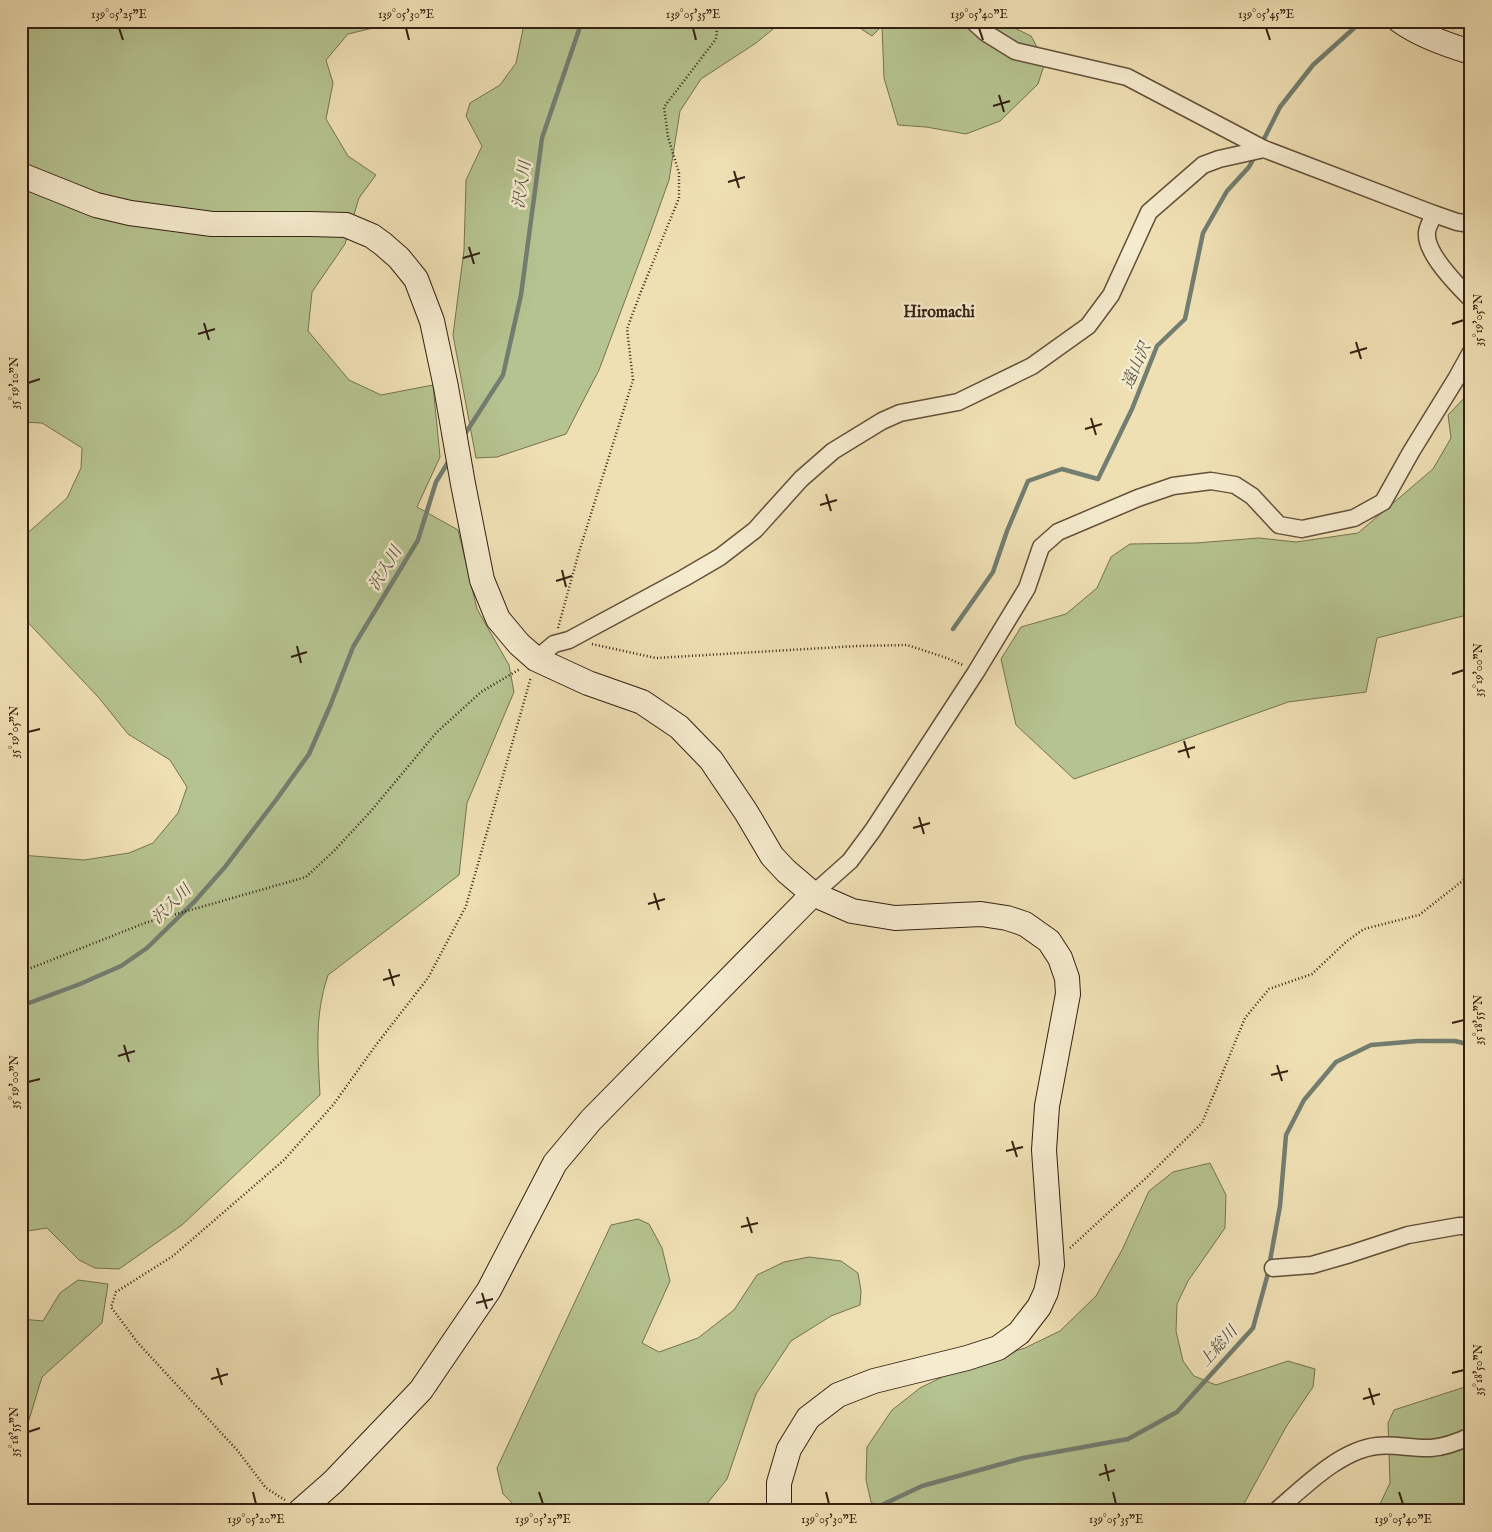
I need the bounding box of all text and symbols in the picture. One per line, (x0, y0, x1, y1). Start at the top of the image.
text: 139°05'25"E (91, 7, 147, 22)
text: 139°05'30"E (378, 7, 434, 22)
text: 139°05'35"E (666, 7, 720, 22)
text: 139°05'40"E (950, 7, 1008, 22)
text: 139°05'45"E (1238, 7, 1294, 22)
water label: 沢入川 (510, 158, 537, 210)
text: 35°19'05"N (1471, 293, 1486, 346)
district label: Hiromachi (903, 303, 975, 323)
water label: 遠山沢 (1118, 338, 1157, 392)
text: 35°19'10"N (7, 356, 22, 409)
water label: 沢入川 (365, 542, 408, 595)
text: 35°19'00"N (1471, 642, 1486, 697)
text: 35°19'05"N (7, 705, 22, 758)
water label: 沢入川 (148, 880, 197, 929)
text: 35°18'55"N (1471, 994, 1486, 1045)
text: 35°19'00"N (7, 1054, 22, 1109)
water label: 上総川 (1196, 1321, 1244, 1372)
text: 35°18'50"N (1471, 1344, 1486, 1396)
text: 35°18'55"N (7, 1406, 22, 1457)
text: 139°05'20"E (227, 1512, 285, 1527)
text: 139°05'25"E (515, 1512, 571, 1527)
text: 139°05'30"E (801, 1512, 857, 1527)
text: 139°05'35"E (1089, 1512, 1143, 1527)
text: 139°05'40"E (1374, 1512, 1432, 1527)

